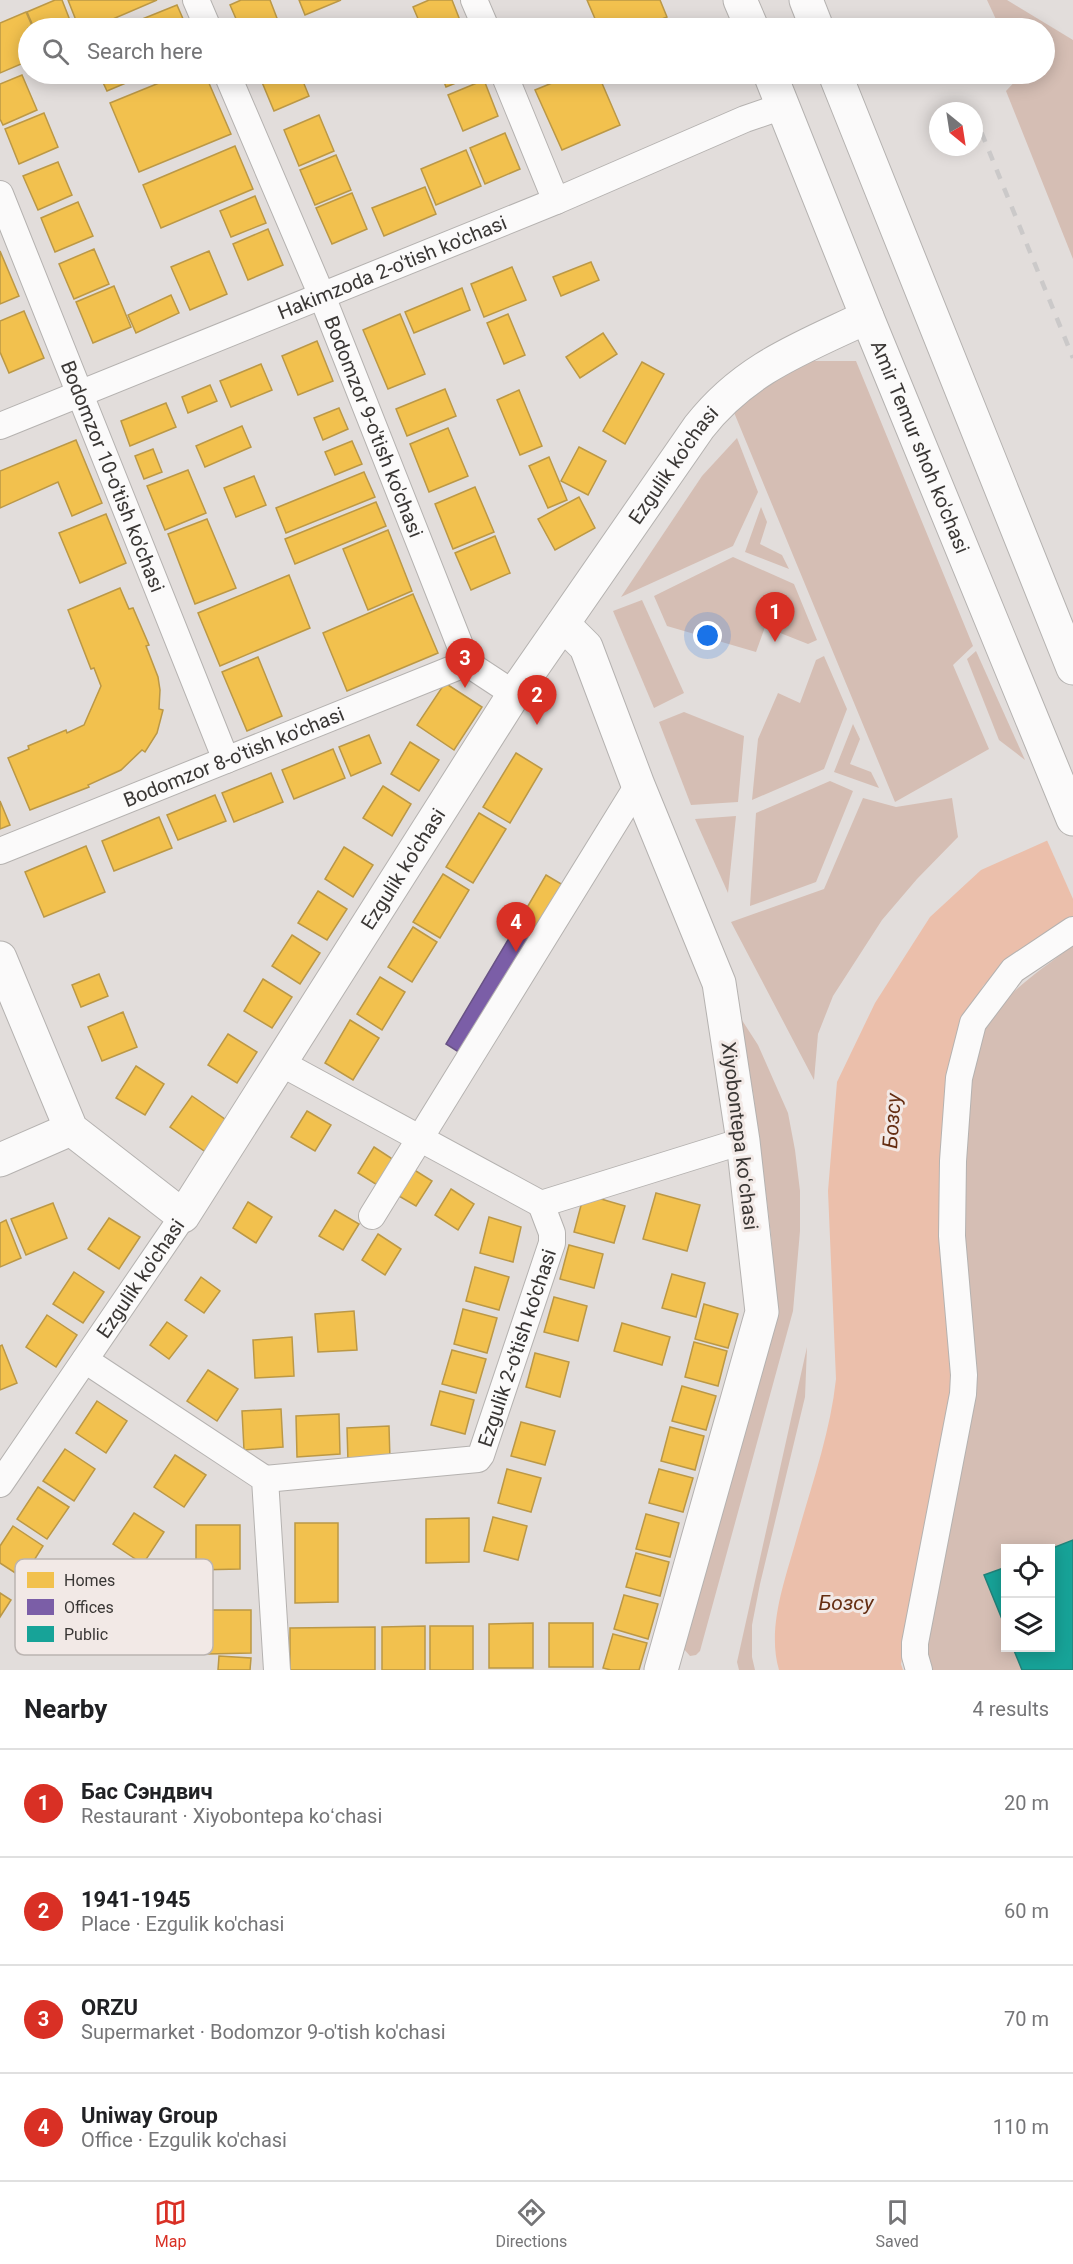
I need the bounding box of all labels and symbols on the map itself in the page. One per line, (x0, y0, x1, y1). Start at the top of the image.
north arrow (929, 102, 983, 156)
street label: Hakimzoda 2-o'tish ko'chasi (274, 210, 510, 324)
street label: Bodomzor 9-o'tish ko'chasi (319, 313, 428, 541)
street label: Amir Temur shoh ko'chasi (866, 337, 975, 557)
street label: Bodomzor 10-o'tish ko'chasi (56, 357, 170, 596)
street label: Ezgulik ko'chasi (623, 401, 723, 529)
pin: 1 (756, 592, 794, 642)
your location (693, 621, 722, 650)
pin: 3 (446, 638, 484, 688)
pin: 2 (518, 676, 556, 725)
street label: Bodomzor 8-o'tish ko'chasi (120, 702, 348, 812)
street label: Ezgulik ko'chasi (356, 804, 450, 934)
pin: 4 (496, 902, 536, 952)
street label: Xiyobontepa koʻchasi (717, 1040, 763, 1232)
water label: Бозсу (878, 1091, 906, 1149)
street label: Ezgulik ko'chasi (91, 1214, 190, 1343)
street label: Ezgulik 2-o'tish ko'chasi (473, 1246, 561, 1450)
legend (15, 1559, 213, 1655)
text: Homes (64, 1571, 115, 1590)
water label: Бозсу (818, 1591, 875, 1615)
text: Offices (64, 1598, 114, 1617)
text: Public (64, 1625, 108, 1644)

